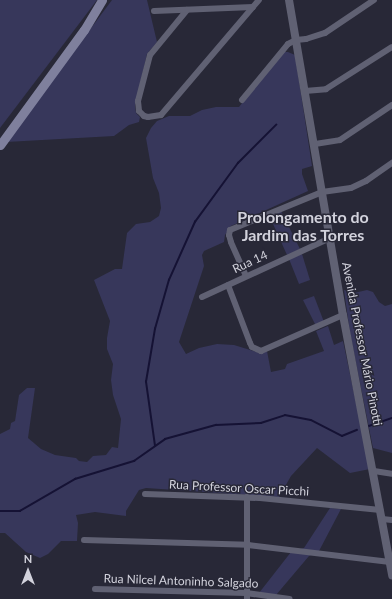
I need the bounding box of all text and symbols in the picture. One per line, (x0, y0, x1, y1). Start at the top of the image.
district label: Prolongamento do Jardim das Torres (237, 207, 369, 245)
street label: Rua 14 (230, 248, 270, 276)
street label: Avenida Professor Mário Pinotti (339, 261, 385, 427)
street label: Rua Professor Oscar Picchi (168, 477, 310, 499)
north arrow (8, 551, 48, 591)
text: N (24, 552, 32, 565)
street label: Rua Nilcel Antoninho Salgado (103, 571, 259, 591)

